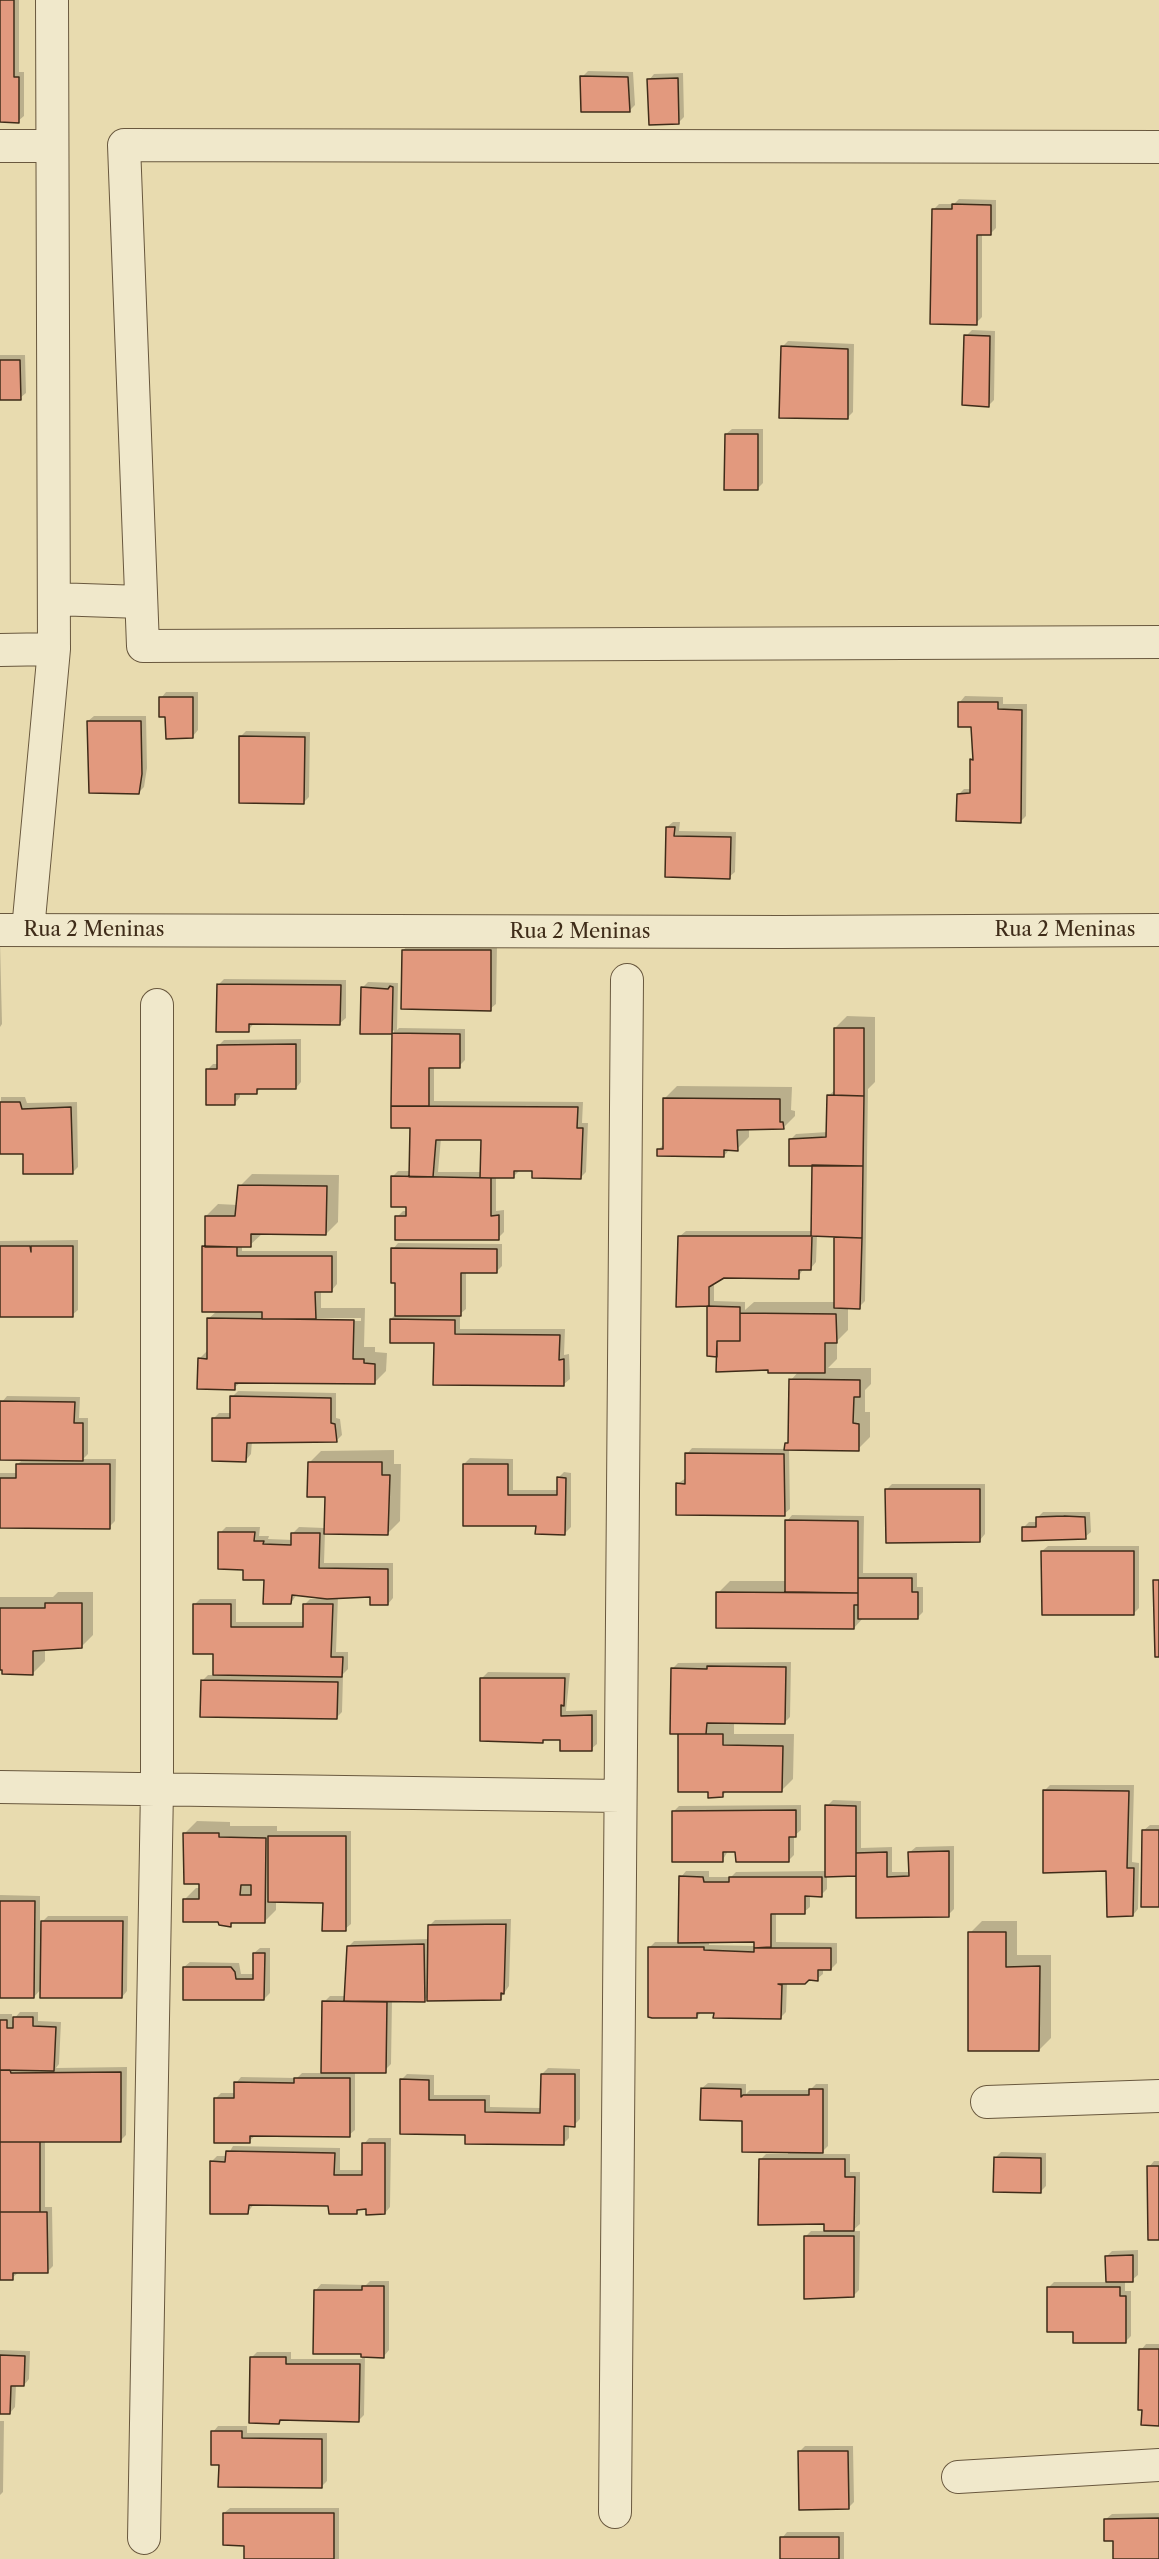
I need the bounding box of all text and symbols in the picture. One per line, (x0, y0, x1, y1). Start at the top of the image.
street label: Rua 2 Meninas (24, 918, 164, 942)
street label: Rua 2 Meninas (995, 918, 1135, 942)
street label: Rua 2 Meninas (510, 920, 650, 944)

